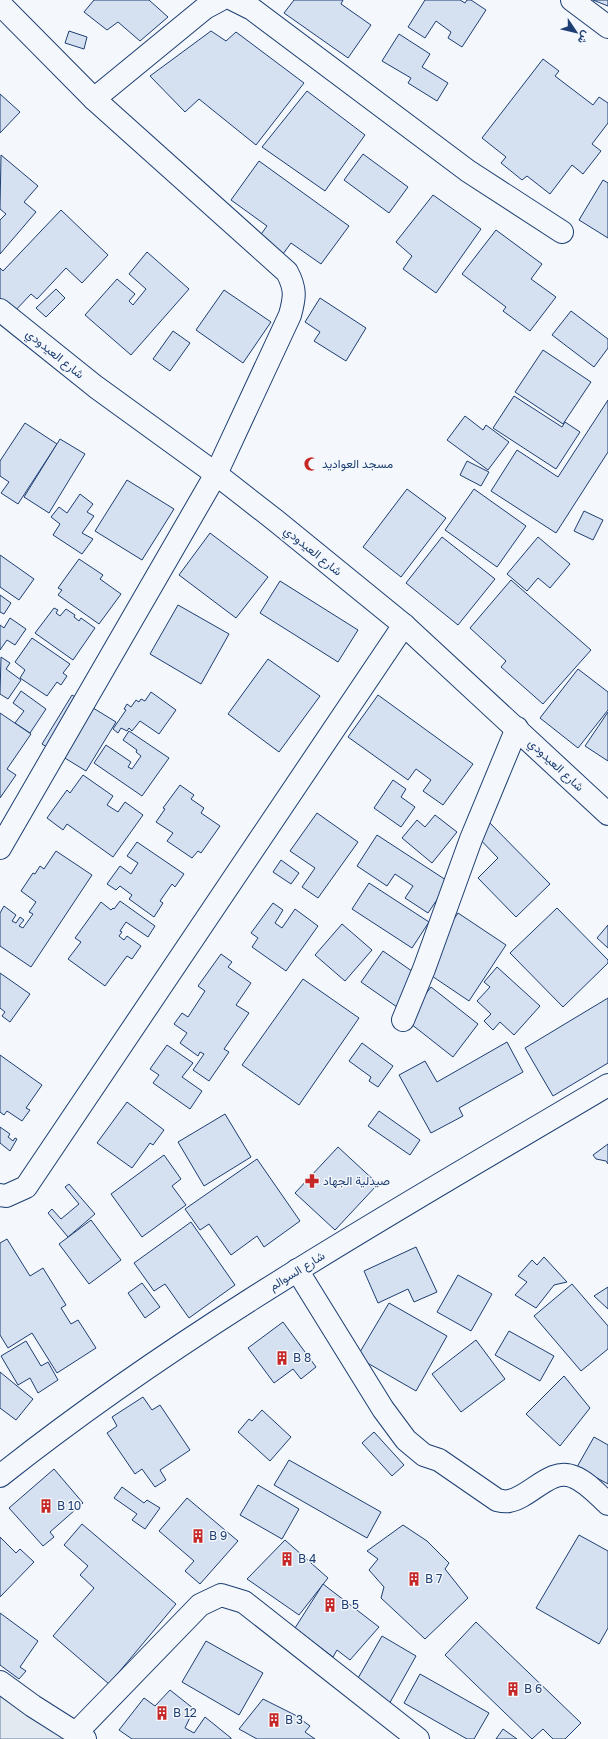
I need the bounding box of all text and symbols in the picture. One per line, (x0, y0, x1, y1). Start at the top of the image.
north arrow (556, 12, 596, 52)
text: ش (575, 28, 594, 47)
street label: شارع العيدودي (21, 326, 87, 384)
mosque icon: مسجد العواديد (303, 456, 319, 472)
place label: مسجد العواديد (322, 456, 393, 472)
street label: شارع العيدودي (279, 523, 345, 581)
street label: شارع العيدودي (523, 735, 587, 796)
pharmacy icon: صيدلية الجهاد (304, 1173, 320, 1189)
place label: صيدلية الجهاد (323, 1173, 390, 1189)
street label: شارع السوالم (266, 1248, 328, 1295)
building icon: B 8 (274, 1350, 290, 1366)
place label: B 8 (293, 1350, 311, 1365)
building icon: B 10 (38, 1498, 54, 1514)
place label: B 10 (57, 1498, 81, 1513)
building icon: B 9 (190, 1528, 206, 1544)
place label: B 9 (209, 1528, 227, 1543)
building icon: B 4 (279, 1551, 295, 1567)
place label: B 4 (298, 1551, 316, 1566)
building icon: B 7 (406, 1571, 422, 1587)
place label: B 7 (425, 1571, 442, 1586)
building icon: B 5 (322, 1597, 338, 1613)
place label: B 5 (341, 1597, 359, 1612)
building icon: B 6 (505, 1681, 521, 1697)
place label: B 6 (524, 1681, 542, 1696)
building icon: B 12 (154, 1705, 170, 1721)
place label: B 12 (173, 1705, 197, 1720)
building icon: B 3 (266, 1712, 282, 1728)
place label: B 3 (285, 1712, 303, 1727)

